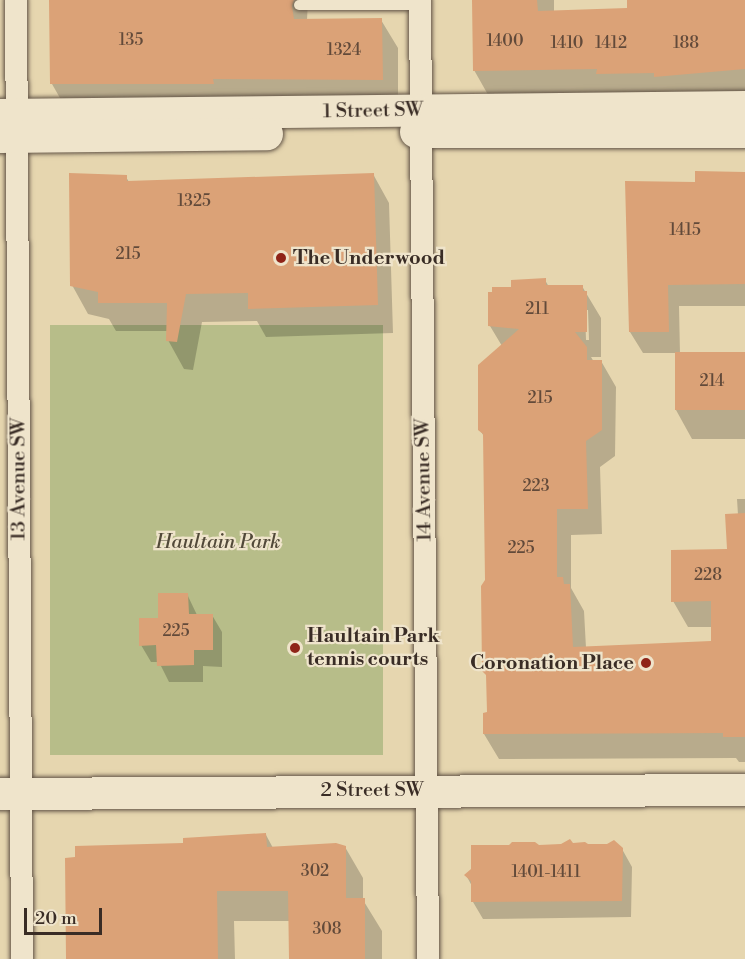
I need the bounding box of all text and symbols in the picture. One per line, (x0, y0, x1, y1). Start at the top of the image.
house number: 135 (119, 30, 143, 50)
house number: 1400 (487, 31, 523, 51)
house number: 1410 (551, 33, 583, 53)
house number: 1412 (595, 33, 627, 53)
house number: 188 (673, 33, 699, 53)
house number: 1324 (327, 40, 361, 60)
street label: 1 Street SW (323, 98, 423, 124)
house number: 1325 (177, 191, 211, 211)
house number: 1415 (669, 220, 701, 240)
house number: 215 (115, 244, 141, 264)
place label: The Underwood (293, 246, 445, 270)
marker: The Underwood (274, 251, 288, 265)
house number: 211 (525, 299, 549, 319)
house number: 214 (699, 371, 725, 391)
house number: 215 (527, 388, 553, 408)
street label: 13 Avenue SW (7, 418, 31, 540)
street label: 14 Avenue SW (411, 418, 437, 542)
house number: 223 (522, 476, 550, 496)
park label: Haultain Park (156, 530, 280, 554)
house number: 225 (507, 538, 535, 558)
house number: 228 (694, 565, 722, 585)
house number: 225 (162, 621, 190, 641)
place label: Haultain Park tennis courts (307, 624, 440, 671)
marker: Haultain Park tennis courts (288, 641, 302, 655)
place label: Coronation Place (470, 651, 634, 675)
marker: Coronation Place (639, 656, 653, 670)
street label: 2 Street SW (320, 778, 424, 802)
house number: 302 (301, 861, 329, 881)
house number: 1401-1411 (511, 862, 581, 882)
scale bar (27, 896, 105, 934)
text: 20 m (35, 907, 77, 930)
house number: 308 (312, 919, 342, 939)

